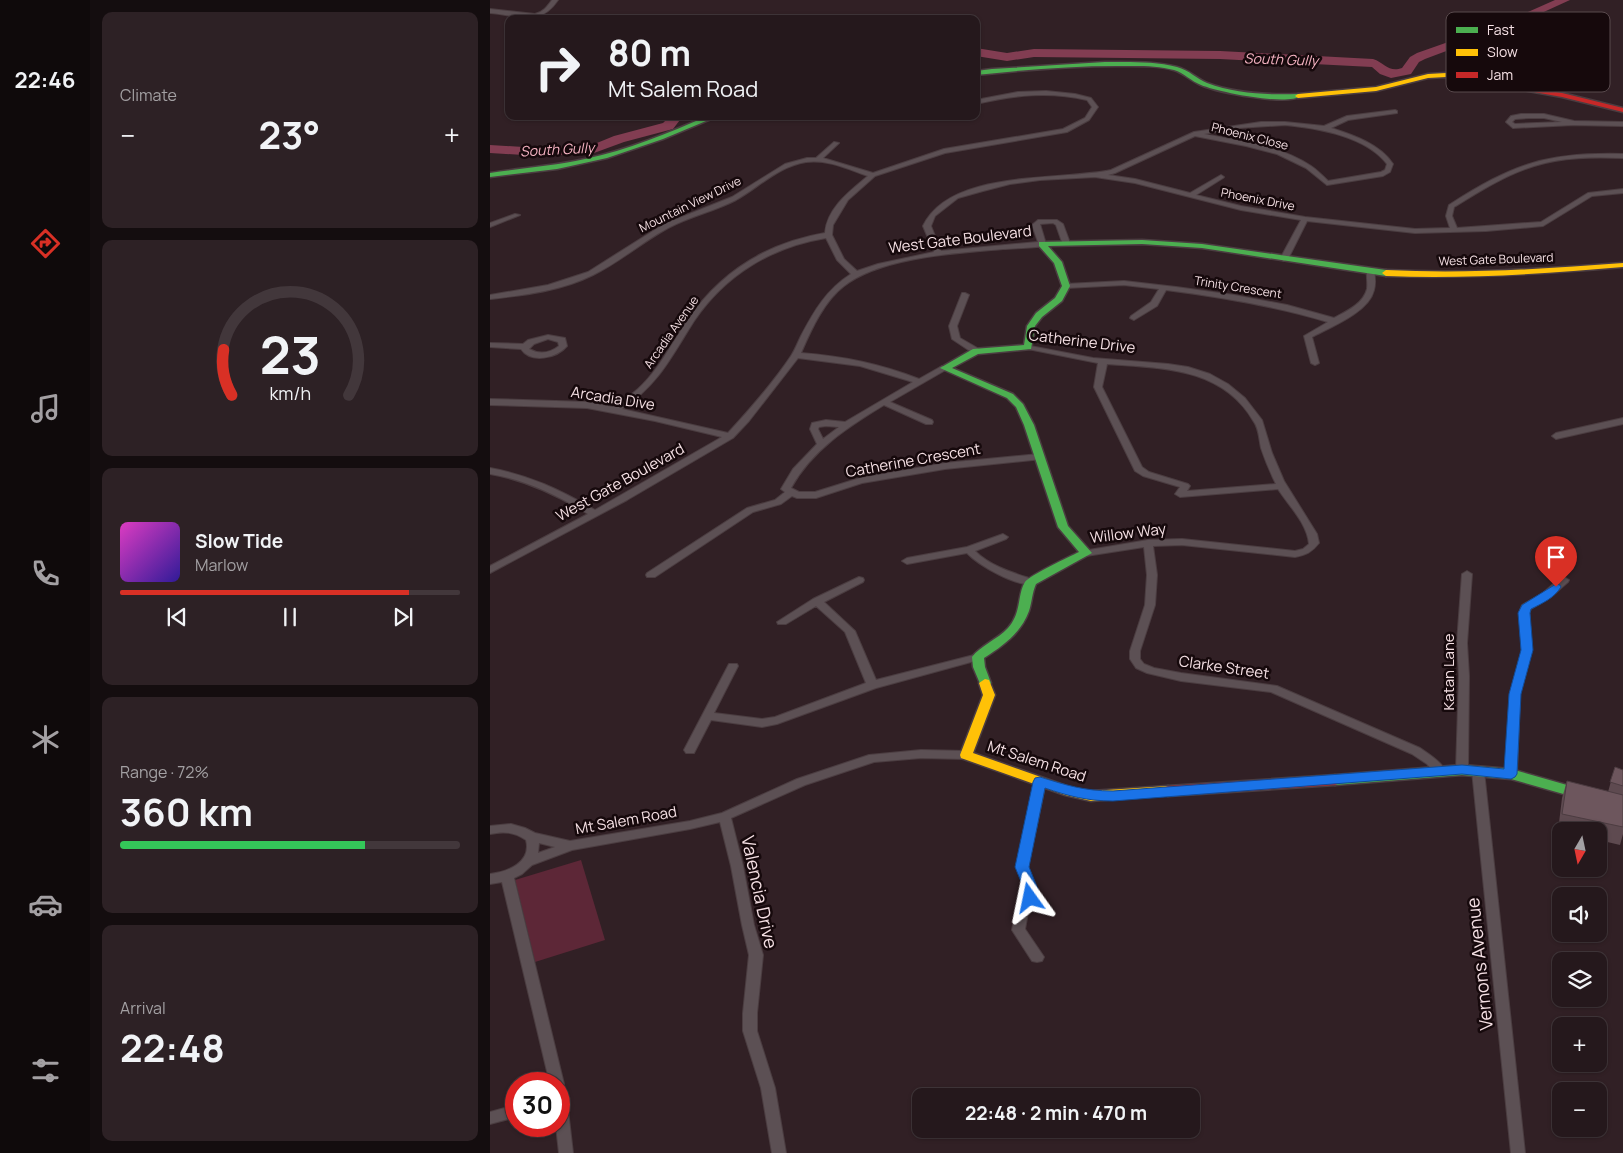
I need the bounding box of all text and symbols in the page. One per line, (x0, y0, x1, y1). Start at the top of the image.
legend (1446, 12, 1610, 92)
text: Fast (1487, 20, 1515, 39)
text: 80 m (608, 29, 691, 77)
icon: right (525, 35, 590, 100)
text: Slow (1487, 42, 1518, 61)
water label: South Gully (1244, 48, 1321, 70)
text: 22:46 (15, 65, 75, 95)
text: Jam (1487, 65, 1513, 84)
text: Mt Salem Road (608, 74, 758, 104)
text: Climate (120, 84, 177, 106)
text: 23° (259, 108, 320, 160)
text: − (120, 116, 135, 154)
text: + (444, 116, 460, 154)
street label: Phoenix Close (1210, 118, 1290, 154)
water label: South Gully (520, 137, 597, 160)
street label: Mountain View Drive (636, 172, 744, 236)
street label: Phoenix Drive (1220, 183, 1296, 215)
street label: West Gate Boulevard (887, 220, 1033, 258)
icon: directions (28, 226, 63, 261)
street label: West Gate Boulevard (1438, 248, 1554, 270)
street label: Trinity Crescent (1193, 272, 1283, 302)
street label: Arcadia Avenue (640, 292, 702, 372)
text: 23 (259, 319, 321, 390)
street label: Catherine Drive (1027, 324, 1137, 358)
text: km/h (269, 381, 311, 405)
street label: Arcadia Dive (570, 381, 657, 415)
icon: music (28, 391, 63, 426)
street label: West Gate Boulevard (552, 438, 688, 526)
street label: Catherine Crescent (844, 438, 982, 482)
street label: Willow Way (1089, 518, 1167, 548)
text: Slow Tide (195, 528, 283, 554)
pin (1535, 536, 1577, 587)
icon: arrive (1542, 543, 1570, 571)
text: Marlow (195, 554, 248, 576)
icon: phone (28, 556, 63, 591)
icon: previous (163, 603, 191, 631)
icon: pause (276, 603, 304, 631)
icon: next (389, 603, 417, 631)
street label: Katan Lane (1438, 633, 1459, 711)
street label: Clarke Street (1177, 650, 1271, 684)
icon: climate (28, 722, 63, 757)
street label: Mt Salem Road (985, 735, 1089, 787)
text: Range · 72% (120, 761, 209, 783)
text: 360 km (120, 785, 253, 837)
street label: Mt Salem Road (574, 801, 678, 839)
north arrow (1552, 822, 1608, 878)
map controls (1552, 822, 1607, 1137)
street label: Valencia Drive (736, 833, 784, 951)
position arrow (1003, 871, 1055, 923)
icon: car (28, 887, 63, 922)
button: sound (1552, 887, 1607, 942)
street label: Vernons Avenue (1460, 896, 1498, 1032)
button: layers (1552, 952, 1607, 1007)
text: Arrival (120, 997, 166, 1019)
button: + (1552, 1017, 1607, 1072)
text: 22:48 (120, 1021, 225, 1073)
icon: filters (28, 1053, 63, 1088)
speed limit sign: 30 (505, 1072, 570, 1137)
button: − (1552, 1082, 1607, 1137)
text: 22:48 · 2 min · 470 m (965, 1100, 1147, 1126)

